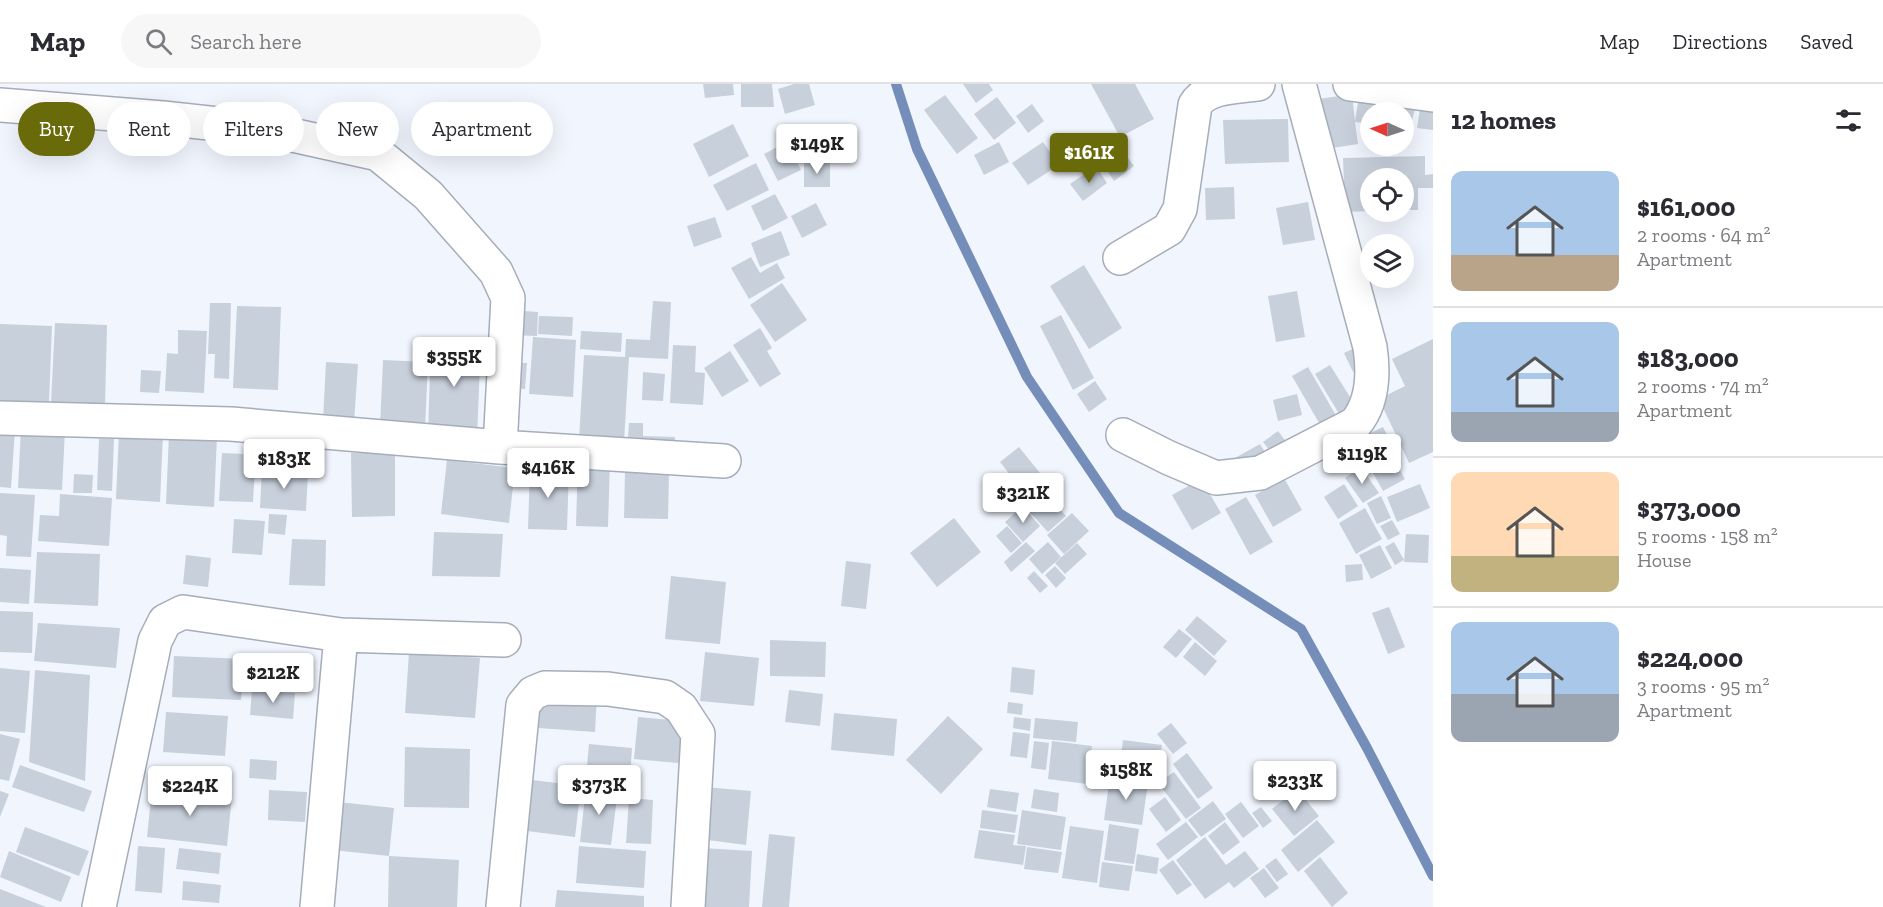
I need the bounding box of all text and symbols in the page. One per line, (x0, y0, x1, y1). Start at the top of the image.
search box (121, 14, 541, 68)
text: Map (30, 25, 85, 58)
icon: search (142, 25, 175, 58)
text: Search here (190, 28, 302, 55)
text: Map (1600, 29, 1640, 54)
text: Directions (1673, 29, 1767, 54)
text: Saved (1800, 29, 1853, 54)
chip: Buy (18, 102, 95, 156)
chip: Rent (107, 102, 191, 156)
chip: Filters (203, 102, 304, 156)
chip: New (316, 102, 399, 156)
chip: Apartment (411, 102, 553, 156)
north arrow (1360, 102, 1414, 156)
map controls (1360, 102, 1414, 288)
text: 12 homes (1451, 104, 1556, 136)
icon: filters (1832, 104, 1865, 137)
pin: $149K (775, 124, 859, 175)
text: $149K (790, 131, 844, 155)
pin: $161K (1047, 133, 1131, 184)
text: $161K (1064, 140, 1114, 164)
button: locate (1360, 168, 1414, 222)
text: $161,000 (1637, 191, 1735, 223)
icon: home (1499, 195, 1571, 267)
text: 2 rooms · 64 m² (1637, 223, 1770, 247)
button: layers (1360, 234, 1414, 288)
text: Apartment (1637, 247, 1732, 271)
pin: $355K (412, 337, 496, 388)
text: $183,000 (1637, 342, 1739, 374)
text: $355K (427, 344, 481, 368)
icon: home (1499, 346, 1571, 418)
text: 2 rooms · 74 m² (1637, 374, 1769, 398)
text: Apartment (1637, 398, 1732, 422)
pin: $119K (1320, 434, 1404, 485)
pin: $183K (242, 439, 326, 490)
text: $119K (1337, 441, 1387, 465)
text: $183K (258, 446, 310, 470)
pin: $416K (506, 448, 590, 499)
text: $416K (521, 455, 575, 479)
pin: $321K (981, 473, 1065, 524)
text: $321K (997, 480, 1049, 504)
text: $373,000 (1637, 492, 1741, 524)
icon: home (1499, 496, 1571, 568)
text: 5 rooms · 158 m² (1637, 524, 1778, 548)
text: House (1637, 548, 1691, 572)
text: $224,000 (1637, 642, 1743, 674)
icon: home (1499, 646, 1571, 718)
pin: $212K (231, 653, 315, 704)
text: $212K (247, 660, 299, 684)
text: 3 rooms · 95 m² (1637, 674, 1769, 698)
text: Apartment (1637, 698, 1732, 722)
pin: $158K (1084, 750, 1168, 801)
text: $158K (1100, 757, 1152, 781)
pin: $233K (1253, 761, 1337, 812)
pin: $373K (557, 765, 641, 816)
pin: $224K (148, 766, 232, 817)
text: $233K (1267, 768, 1323, 792)
text: $373K (572, 772, 626, 796)
text: $224K (162, 773, 218, 797)

